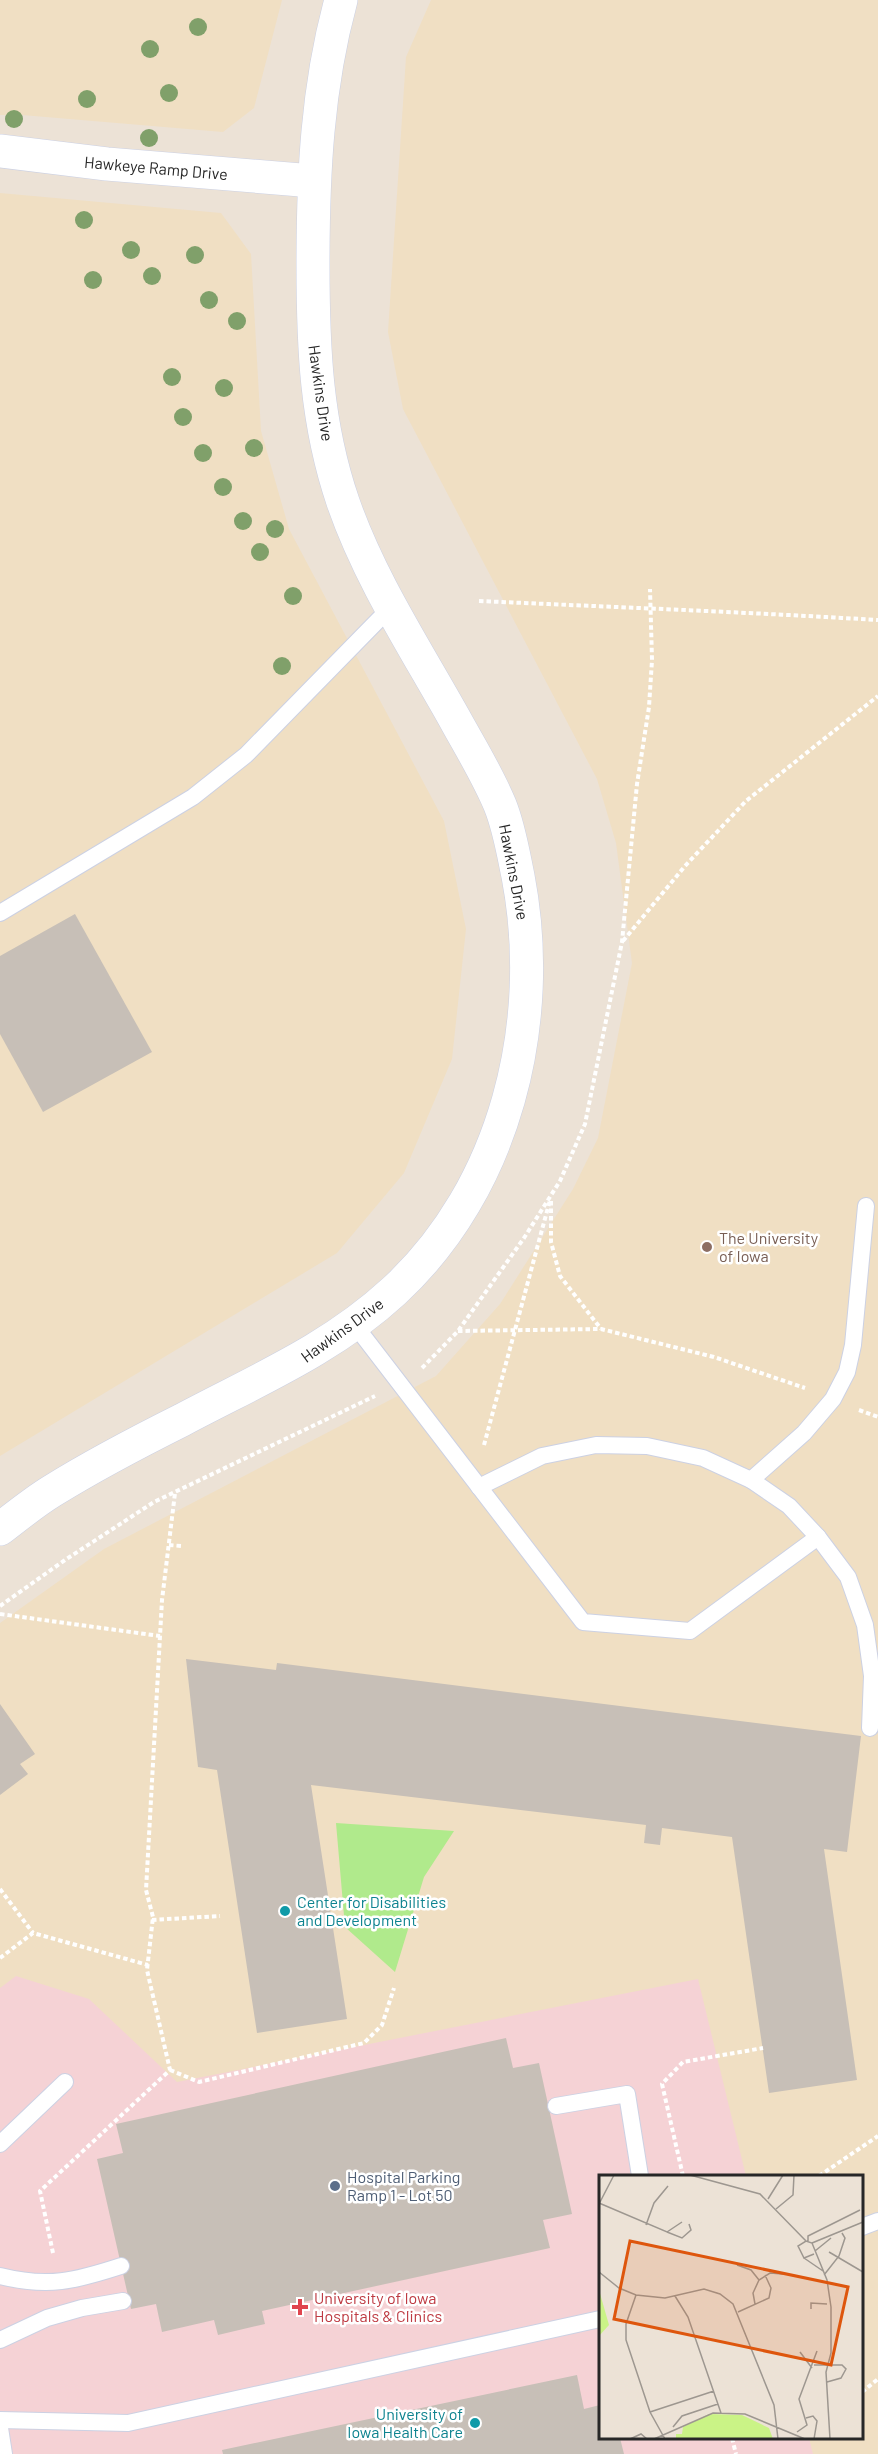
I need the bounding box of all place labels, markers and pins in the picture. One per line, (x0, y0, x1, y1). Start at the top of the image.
place label: The University of Iowa (719, 1228, 819, 1265)
marker: The University of Iowa (700, 1240, 714, 1254)
place label: Center for Disabilities and Development (297, 1892, 446, 1929)
marker: Center for Disabilities and Development (278, 1904, 292, 1918)
place label: Hospital Parking Ramp 1 - Lot 50 (347, 2167, 460, 2204)
marker: Hospital Parking Ramp 1 - Lot 50 (328, 2179, 342, 2193)
place label: University of Iowa Hospitals & Clinics (314, 2288, 442, 2325)
marker: University of Iowa Hospitals & Clinics (291, 2298, 309, 2316)
place label: University of Iowa Health Care (347, 2404, 463, 2441)
marker: University of Iowa Health Care (468, 2416, 482, 2430)

